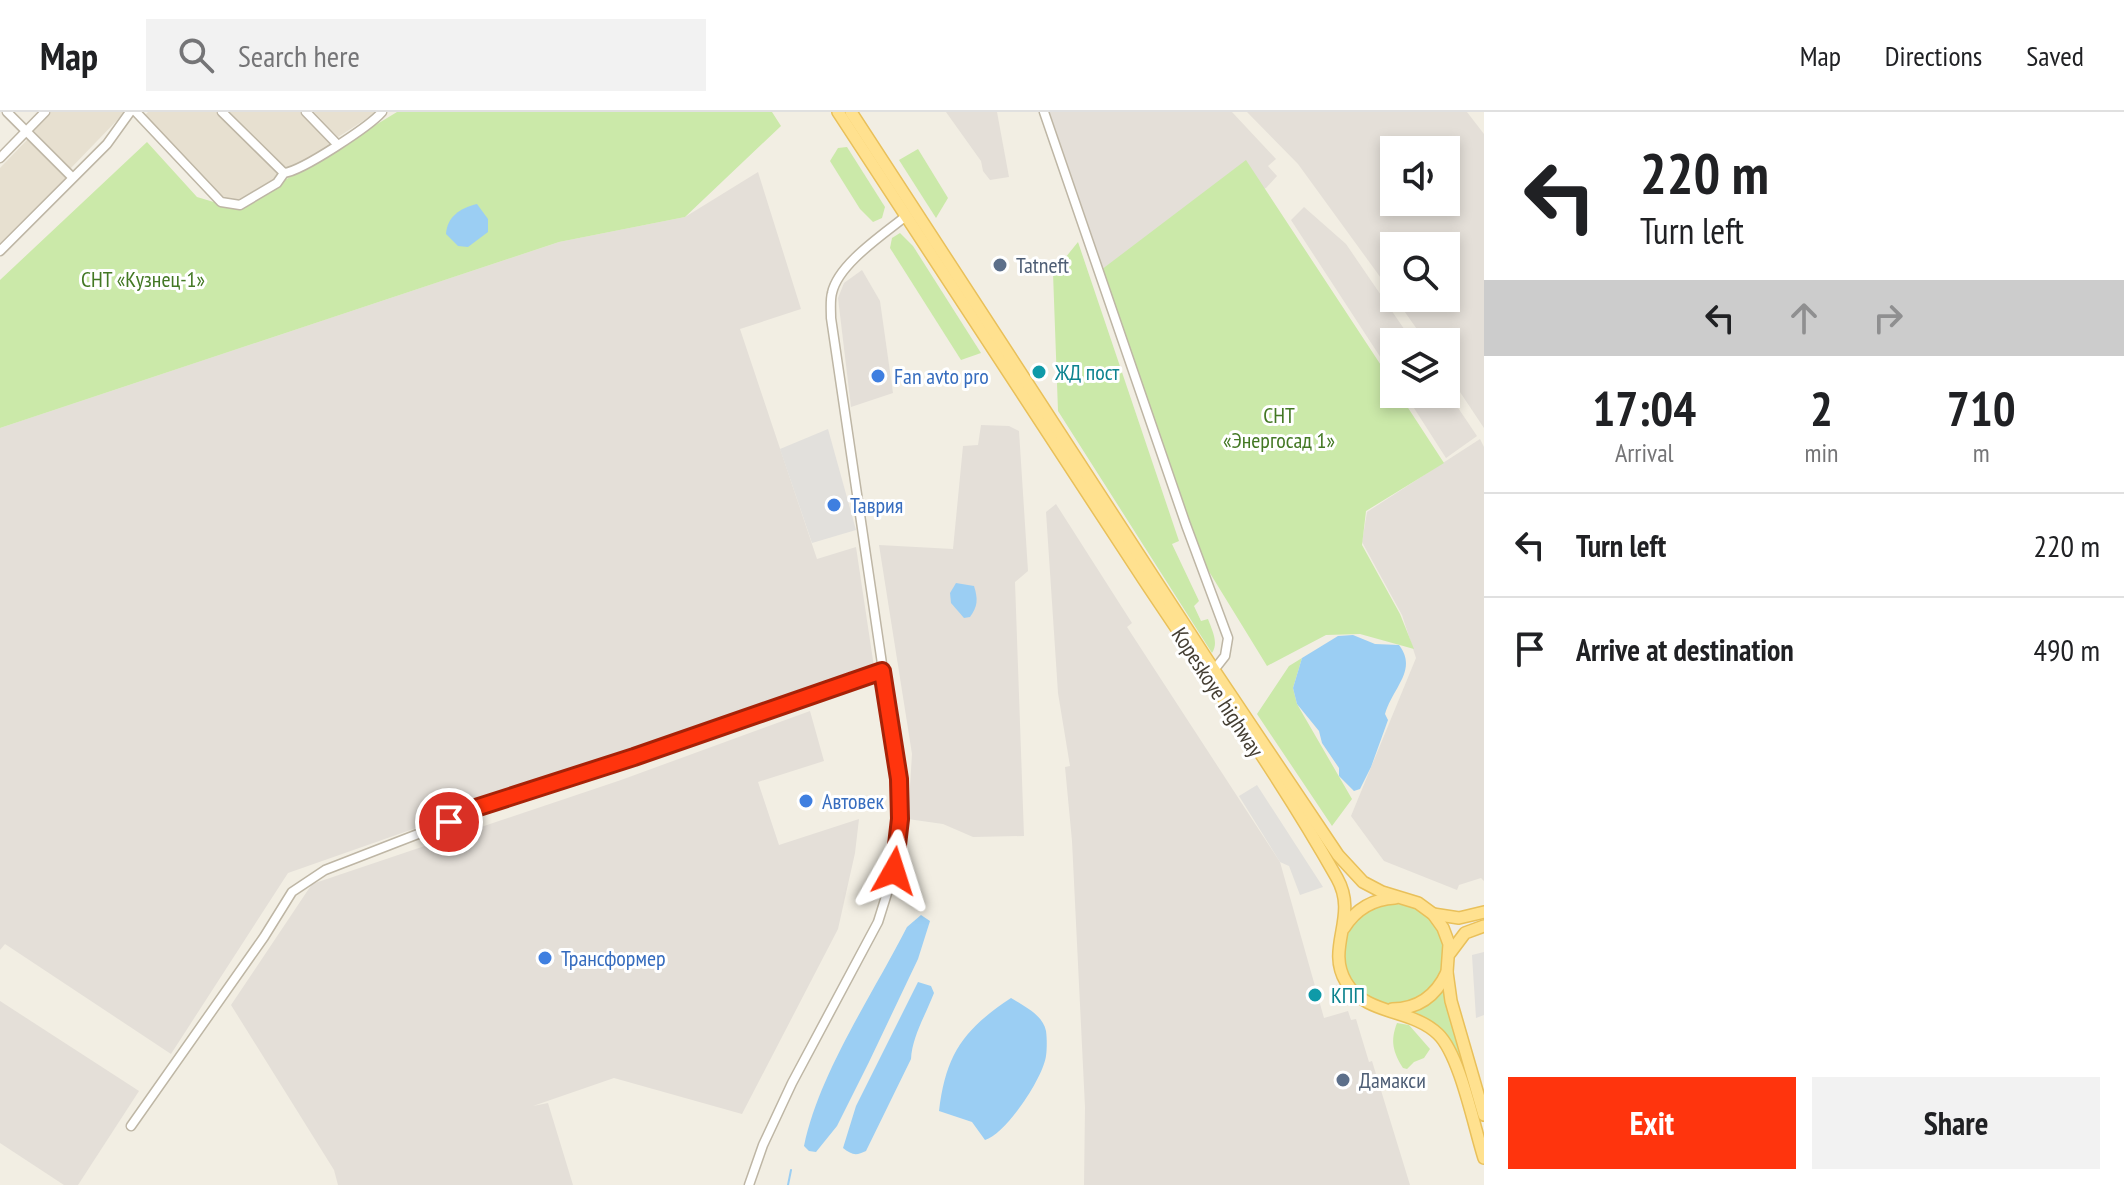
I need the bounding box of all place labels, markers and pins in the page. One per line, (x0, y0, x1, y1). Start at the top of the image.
place label: Tatneft (1016, 251, 1069, 279)
marker: Tatneft (991, 256, 1009, 274)
place label: ЖД пост (1054, 358, 1120, 386)
place label: Fan avto pro (894, 362, 989, 390)
marker: ЖД пост (1030, 363, 1048, 381)
marker: Fan avto pro (869, 367, 887, 385)
place label: Таврия (850, 491, 903, 519)
marker: Таврия (825, 496, 843, 514)
place label: Автовек (822, 787, 885, 815)
pin (415, 788, 483, 856)
marker: Автовек (797, 792, 815, 810)
place label: Трансформер (561, 944, 666, 972)
marker: Трансформер (536, 949, 554, 967)
place label: КПП (1331, 981, 1365, 1009)
marker: КПП (1306, 986, 1324, 1004)
place label: Дамакси (1359, 1066, 1426, 1094)
marker: Дамакси (1334, 1071, 1352, 1089)

